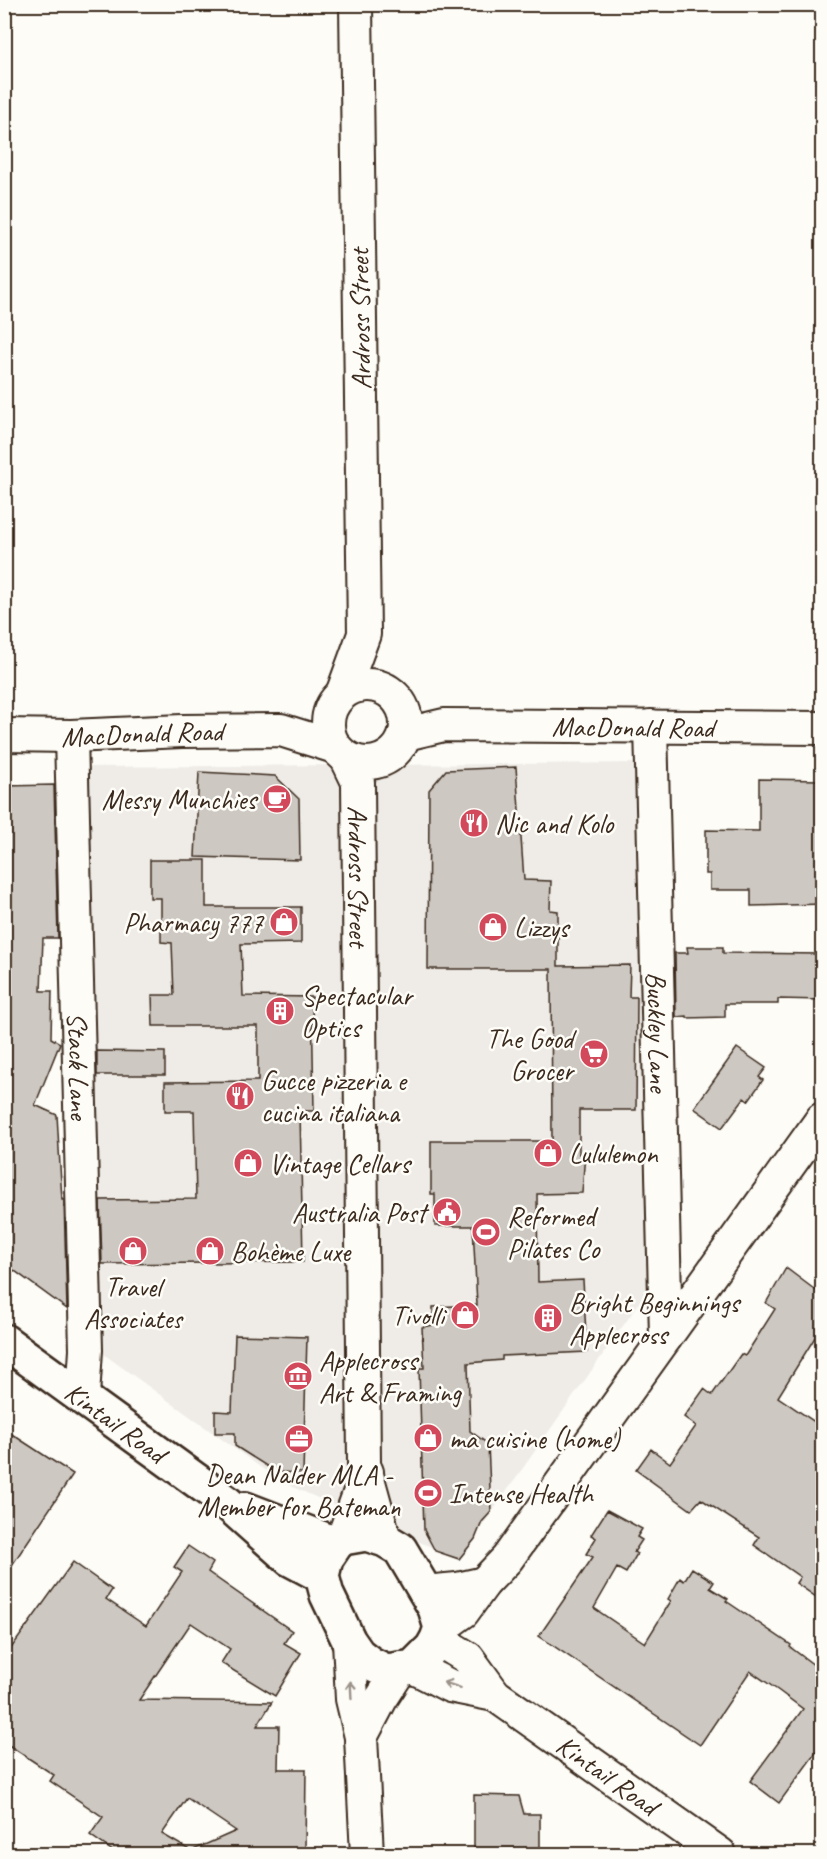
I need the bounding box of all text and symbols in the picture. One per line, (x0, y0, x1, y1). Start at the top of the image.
street label: Ardross Street (341, 245, 379, 390)
street label: MacDonald Road (552, 708, 718, 745)
street label: MacDonald Road (60, 713, 227, 754)
place label: Messy Munchies (102, 782, 258, 817)
cafe icon: Messy Munchies (261, 783, 293, 815)
street label: Ardross Street (341, 805, 377, 950)
place label: Nic and Kolo (495, 806, 615, 841)
restaurant icon: Nic and Kolo (458, 807, 490, 839)
place label: Pharmacy 777 (123, 905, 264, 940)
shop icon: Pharmacy 777 (268, 906, 300, 938)
place label: Lizzys (514, 910, 571, 945)
shop icon: Lizzys (477, 911, 509, 943)
street label: Buckley Lane (640, 971, 678, 1094)
place label: Spectacular Optics (301, 978, 414, 1045)
building icon: Spectacular Optics (264, 995, 296, 1027)
street label: Stack Lane (60, 1012, 98, 1122)
place label: The Good Grocer (486, 1021, 577, 1088)
supermarket icon: The Good Grocer (578, 1038, 610, 1070)
place label: Gucce pizzeria e cucina italiana (261, 1063, 408, 1130)
restaurant icon: Gucce pizzeria e cucina italiana (224, 1080, 256, 1112)
place label: Lululemon (569, 1136, 659, 1171)
shop icon: Lululemon (532, 1137, 564, 1169)
place label: Vintage Cellars (269, 1146, 412, 1181)
shop icon: Vintage Cellars (232, 1147, 264, 1179)
place label: Australia Post (292, 1195, 430, 1230)
public building icon: Australia Post (431, 1196, 463, 1228)
place label: Reformed Pilates Co (507, 1199, 601, 1266)
sports icon: Reformed Pilates Co (470, 1216, 502, 1248)
place label: Bohème Luxe (231, 1234, 352, 1269)
shop icon: Travel Associates (117, 1235, 149, 1267)
shop icon: Bohème Luxe (194, 1235, 226, 1267)
place label: Travel Associates (84, 1269, 184, 1336)
place label: Bright Beginnings Applecross (569, 1285, 742, 1352)
place label: Tivolli (392, 1298, 448, 1333)
shop icon: Tivolli (449, 1299, 481, 1331)
building icon: Bright Beginnings Applecross (532, 1302, 564, 1334)
place label: Applecross Art & Framing (319, 1343, 462, 1410)
museum icon: Applecross Art & Framing (282, 1360, 314, 1392)
street label: Kintail Road (58, 1374, 176, 1473)
place label: ma cuisine (home) (449, 1421, 622, 1456)
shop icon: ma cuisine (home) (412, 1422, 444, 1454)
office icon: Dean Nalder MLA - Member for Bateman (283, 1423, 315, 1455)
place label: Dean Nalder MLA - Member for Bateman (198, 1457, 401, 1524)
place label: Intense Health (449, 1476, 595, 1511)
sports icon: Intense Health (412, 1477, 444, 1509)
one-way arrow (444, 1679, 462, 1690)
one-way arrow (346, 1680, 357, 1700)
street label: Kintail Road (550, 1727, 668, 1825)

